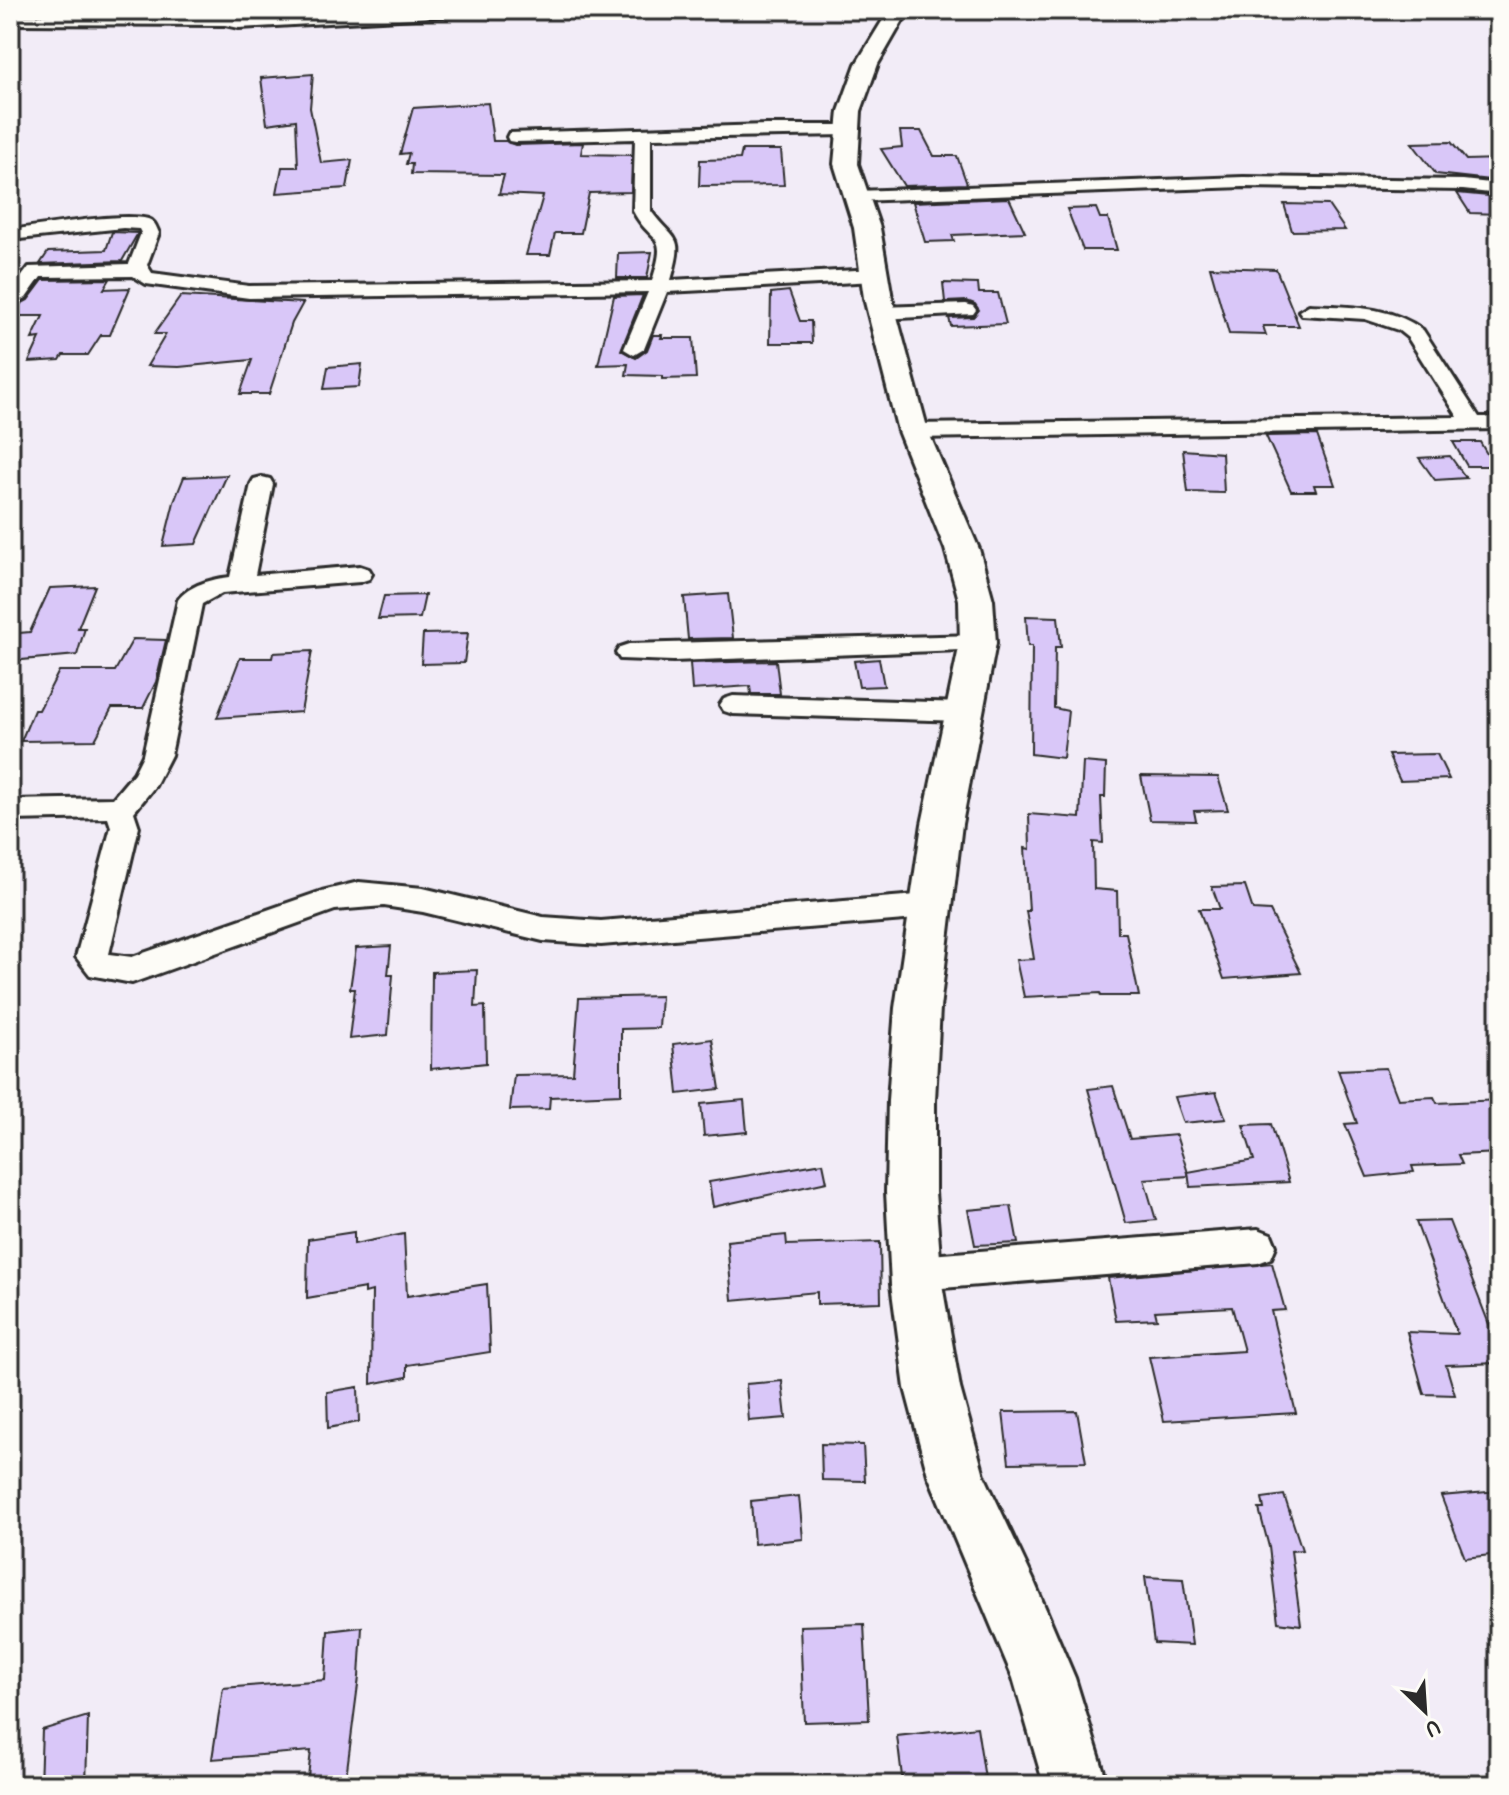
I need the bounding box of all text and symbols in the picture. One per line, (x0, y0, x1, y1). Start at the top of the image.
north arrow (1385, 1671, 1465, 1751)
text: U (1422, 1713, 1445, 1745)

